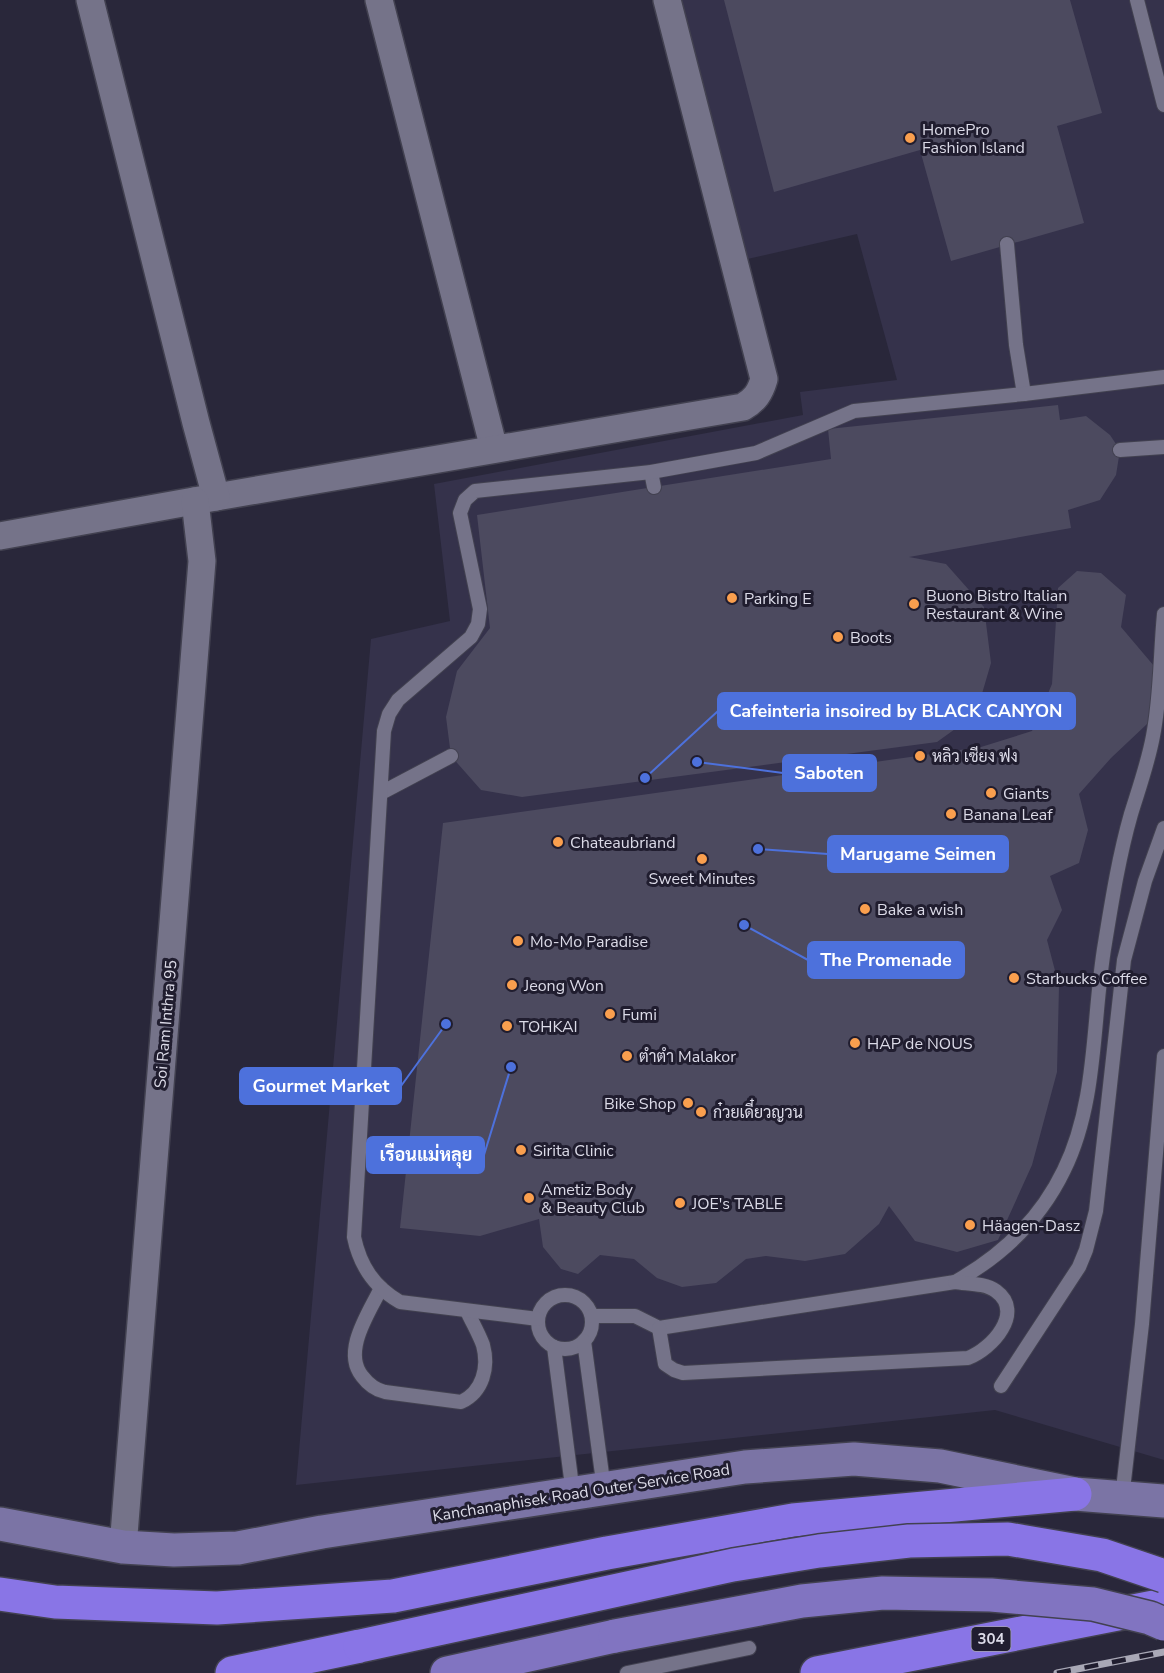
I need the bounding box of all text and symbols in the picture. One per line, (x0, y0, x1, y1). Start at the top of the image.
place label: HomePro Fashion Island (922, 119, 1025, 159)
marker: HomePro Fashion Island (903, 131, 917, 145)
place label: Buono Bistro Italian Restaurant & Wine (926, 585, 1067, 625)
place label: Parking E (744, 588, 812, 610)
marker: Parking E (725, 591, 739, 605)
marker: Buono Bistro Italian Restaurant & Wine (907, 597, 921, 611)
place label: Boots (850, 627, 892, 649)
marker: Boots (831, 630, 845, 644)
callout: Cafeinteria insoired by BLACK CANYON (718, 693, 1075, 729)
text: Cafeinteria insoired by BLACK CANYON (729, 699, 1063, 723)
place label: หลิว เซียง ฟง (932, 745, 1018, 768)
marker: หลิว เซียง ฟง (913, 749, 927, 763)
callout: Saboten (783, 755, 876, 791)
text: Saboten (794, 761, 864, 785)
place label: Giants (1003, 783, 1049, 805)
marker: Giants (984, 786, 998, 800)
place label: Banana Leaf (963, 804, 1053, 826)
marker: Banana Leaf (944, 807, 958, 821)
place label: Chateaubriand (570, 832, 676, 854)
marker: Chateaubriand (551, 835, 565, 849)
callout: Marugame Seimen (828, 836, 1008, 872)
text: Marugame Seimen (840, 842, 996, 866)
marker: Sweet Minutes (695, 852, 709, 866)
place label: Sweet Minutes (649, 868, 756, 890)
place label: Bake a wish (877, 899, 963, 921)
marker: Bake a wish (858, 902, 872, 916)
place label: Mo-Mo Paradise (530, 931, 648, 953)
marker: Mo-Mo Paradise (511, 934, 525, 948)
callout: The Promenade (808, 942, 964, 978)
text: The Promenade (820, 948, 952, 972)
street label: Soi Ram Inthra 95 (149, 959, 183, 1089)
place label: Starbucks Coffee (1026, 968, 1147, 990)
marker: Starbucks Coffee (1007, 971, 1021, 985)
place label: Jeong Won (523, 975, 604, 997)
marker: Jeong Won (505, 978, 519, 992)
place label: Fumi (622, 1004, 657, 1026)
marker: Fumi (603, 1007, 617, 1021)
place label: TOHKAI (519, 1016, 578, 1038)
marker: TOHKAI (500, 1019, 514, 1033)
place label: HAP de NOUS (867, 1033, 973, 1055)
marker: HAP de NOUS (848, 1036, 862, 1050)
place label: ตำตำ Malakor (639, 1046, 736, 1068)
marker: ตำตำ Malakor (620, 1049, 634, 1063)
callout: Gourmet Market (240, 1068, 401, 1104)
text: Gourmet Market (253, 1074, 390, 1098)
place label: Bike Shop (604, 1093, 676, 1115)
marker: Bike Shop (681, 1096, 695, 1110)
place label: ก๋วยเดี๋ยวญวน (713, 1098, 803, 1124)
marker: ก๋วยเดี๋ยวญวน (694, 1105, 708, 1119)
callout: เรือนแม่หลุย (367, 1137, 484, 1173)
place label: Sirita Clinic (533, 1140, 614, 1162)
text: เรือนแม่หลุย (380, 1143, 472, 1169)
marker: Sirita Clinic (514, 1143, 528, 1157)
place label: Ametiz Body & Beauty Club (541, 1179, 645, 1219)
marker: Ametiz Body & Beauty Club (522, 1191, 536, 1205)
place label: JOE's TABLE (691, 1193, 783, 1215)
marker: JOE's TABLE (673, 1196, 687, 1210)
place label: Häagen-Dasz (982, 1215, 1080, 1237)
marker: Häagen-Dasz (963, 1218, 977, 1232)
street label: Kanchanaphisek Road Outer Service Road (431, 1459, 731, 1527)
road number: 304 (972, 1627, 1010, 1651)

